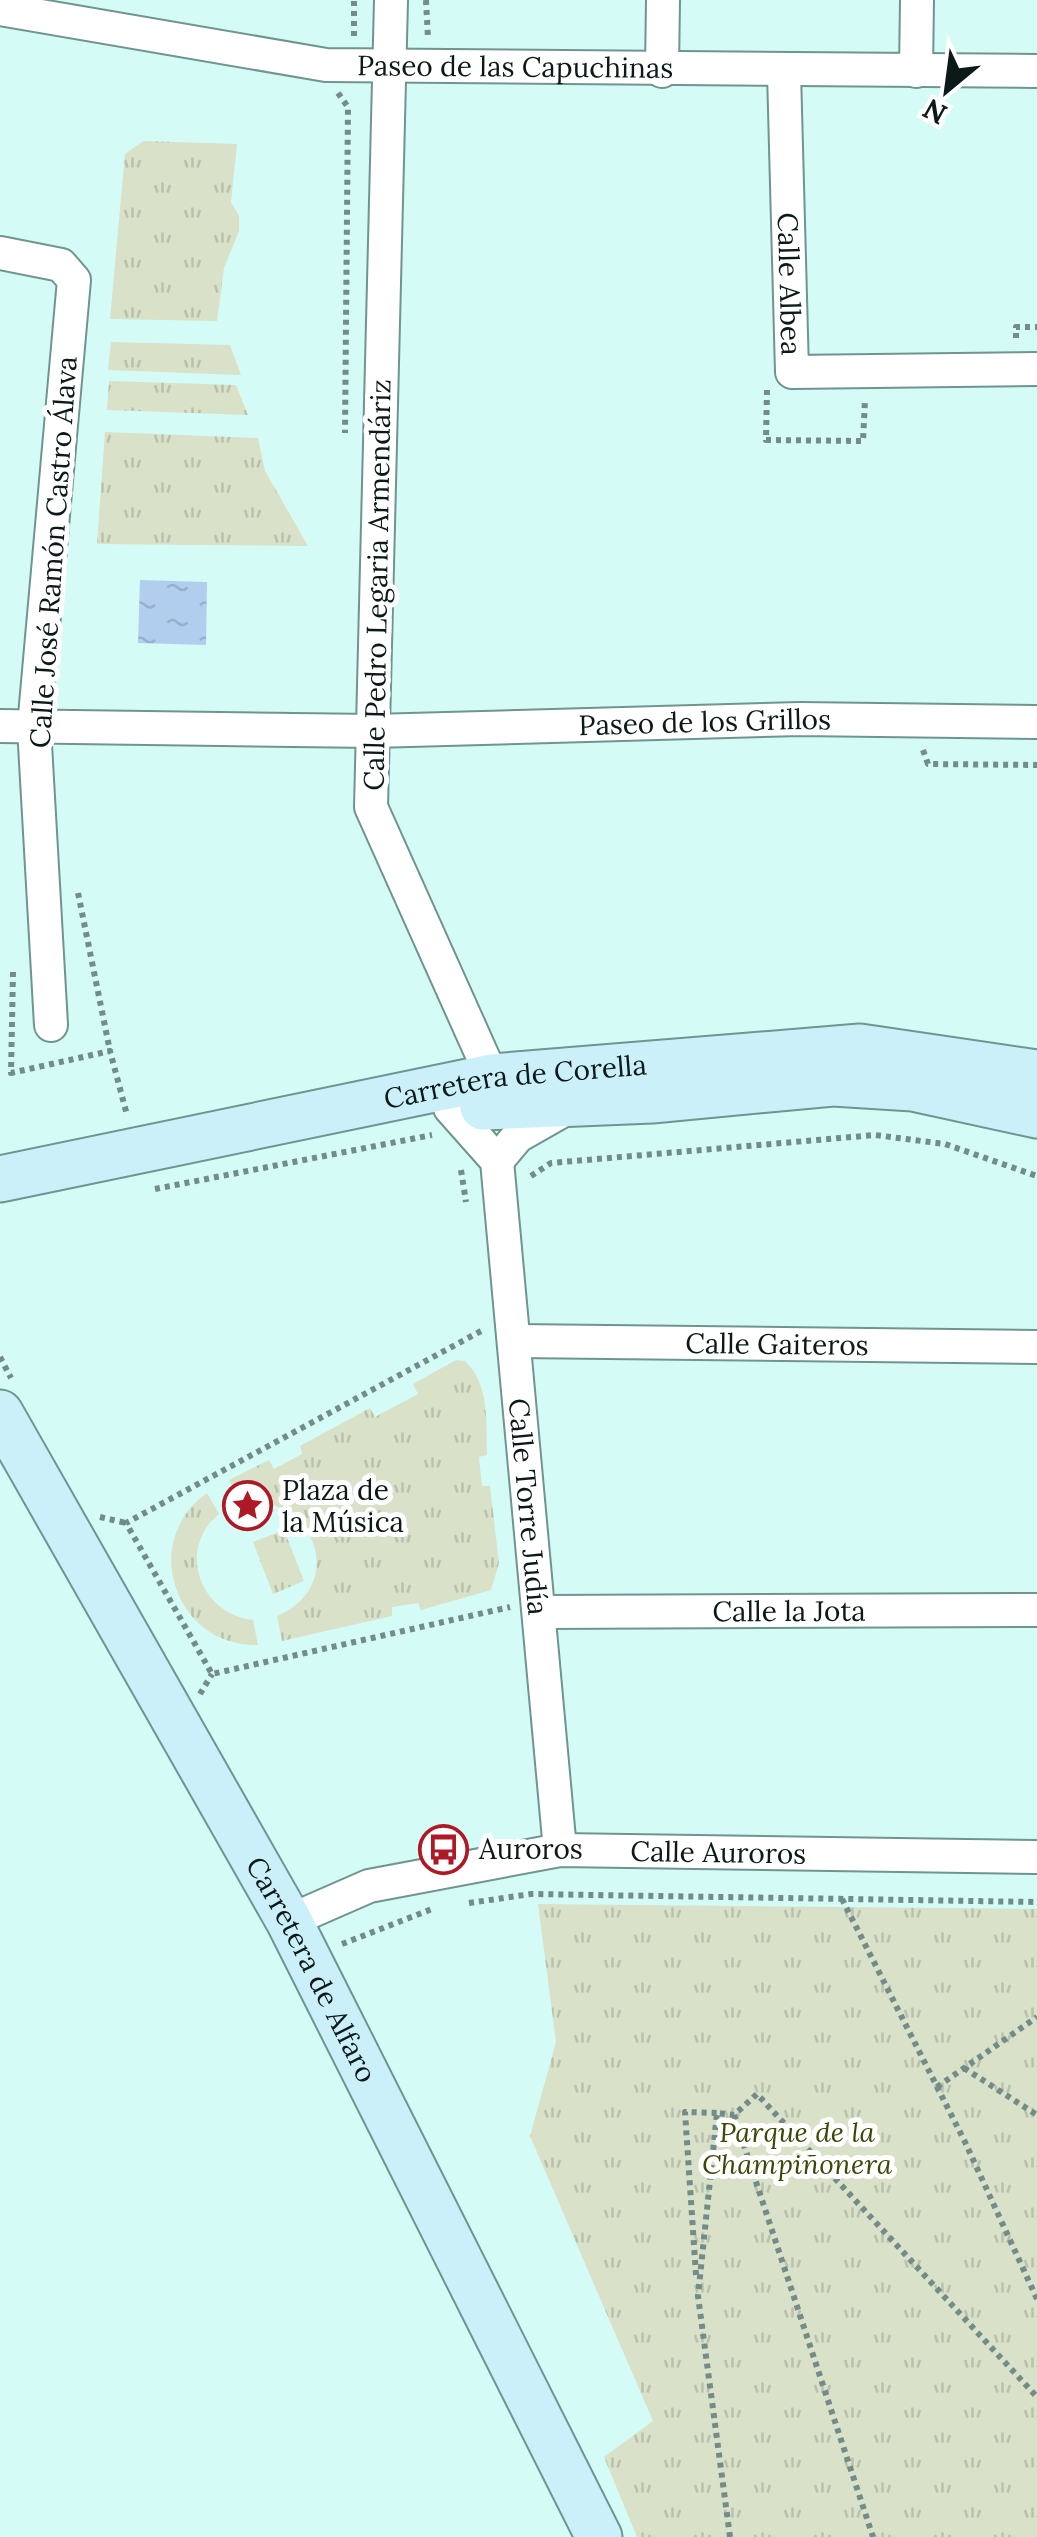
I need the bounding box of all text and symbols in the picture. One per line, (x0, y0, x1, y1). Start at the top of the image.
north arrow (897, 40, 997, 140)
street label: Paseo de las Capuchinas (357, 47, 673, 86)
text: N (917, 91, 953, 133)
street label: Calle Albea (770, 212, 810, 356)
street label: Calle José Ramón Castro Álava (21, 355, 85, 749)
street label: Calle Pedro Legaria Armendáriz (355, 379, 399, 791)
street label: Paseo de los Grillos (578, 701, 831, 743)
street label: Carretera de Corella (381, 1046, 648, 1117)
street label: Calle Gaiteros (685, 1325, 869, 1363)
street label: Calle Torre Judía (501, 1397, 556, 1617)
place label: Plaza de la Música (282, 1472, 404, 1540)
place icon: Plaza de la Música (221, 1480, 273, 1532)
street label: Calle la Jota (712, 1593, 866, 1629)
bus stop icon: Auroros (418, 1823, 470, 1875)
place label: Auroros (478, 1831, 583, 1867)
street label: Calle Auroros (630, 1833, 806, 1872)
street label: Carretera de Alfaro (238, 1850, 385, 2088)
park label: Parque de la Champiñonera (702, 2114, 893, 2182)

